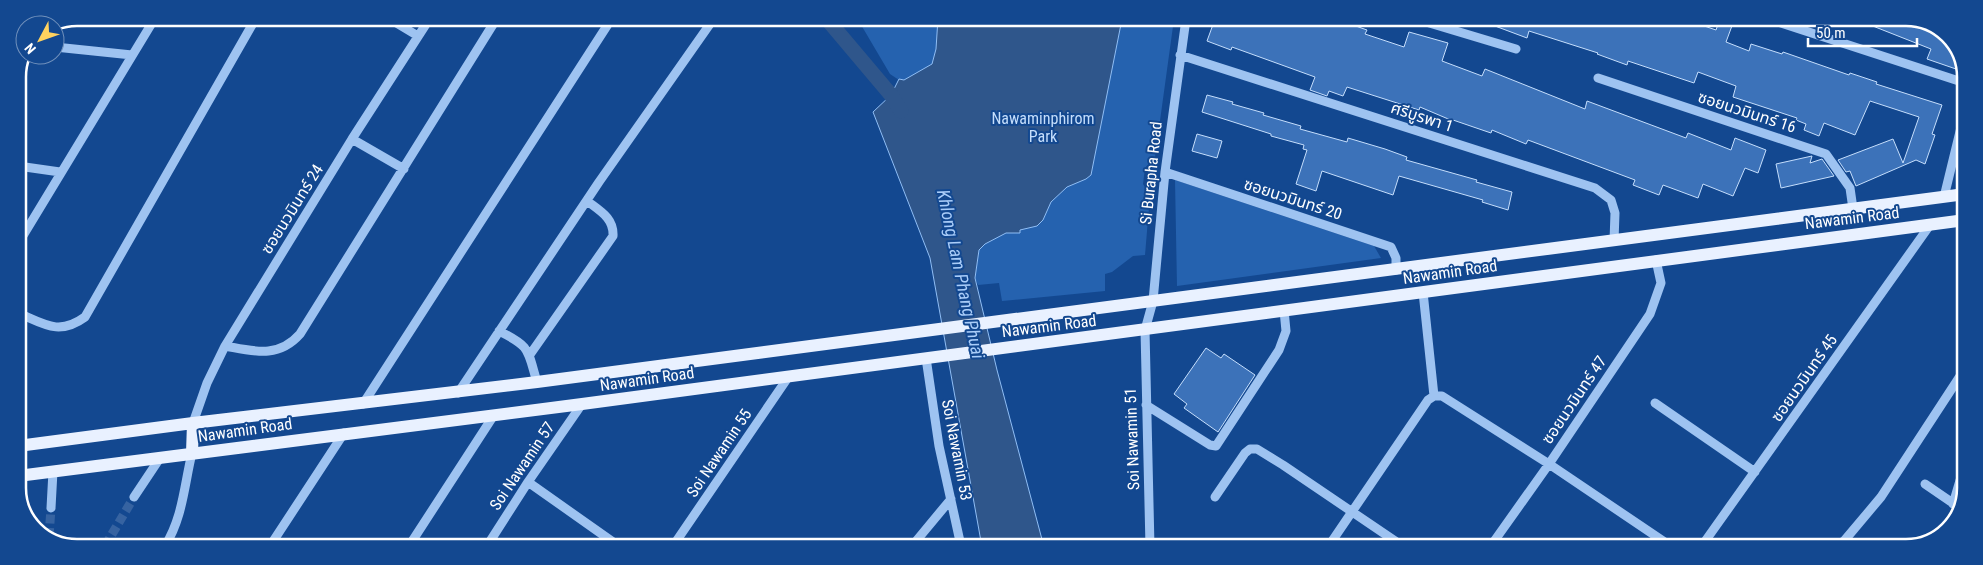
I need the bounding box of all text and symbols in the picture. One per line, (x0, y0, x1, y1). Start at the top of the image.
north arrow (15, 15, 65, 65)
scale bar (1808, 15, 1917, 47)
text: 50 m (1816, 24, 1846, 42)
text: N (21, 40, 39, 57)
street label: ซอยนวมินทร์ 16 (1696, 87, 1798, 137)
street label: ศรีบูรพา 1 (1388, 98, 1456, 136)
park label: Nawaminphirom Park (991, 109, 1095, 146)
street label: Si Burapha Road (1136, 121, 1166, 225)
street label: ซอยนวมินทร์ 24 (257, 161, 327, 257)
street label: ซอยนวมินทร์ 20 (1242, 174, 1344, 224)
water label: Khlong Lam Phang Phuai (933, 188, 989, 361)
street label: Nawamin Road (1804, 203, 1900, 233)
street label: Nawamin Road (1402, 256, 1498, 288)
street label: Nawamin Road (1001, 311, 1097, 341)
street label: ซอยนวมินทร์ 45 (1767, 331, 1841, 425)
street label: ซอยนวมินทร์ 47 (1538, 352, 1610, 448)
street label: Nawamin Road (599, 363, 695, 395)
street label: Soi Nawamin 51 (1121, 388, 1143, 490)
street label: Soi Nawamin 53 (938, 398, 976, 502)
street label: Soi Nawamin 55 (683, 405, 756, 501)
street label: Nawamin Road (197, 414, 293, 446)
street label: Soi Nawamin 57 (486, 418, 559, 514)

